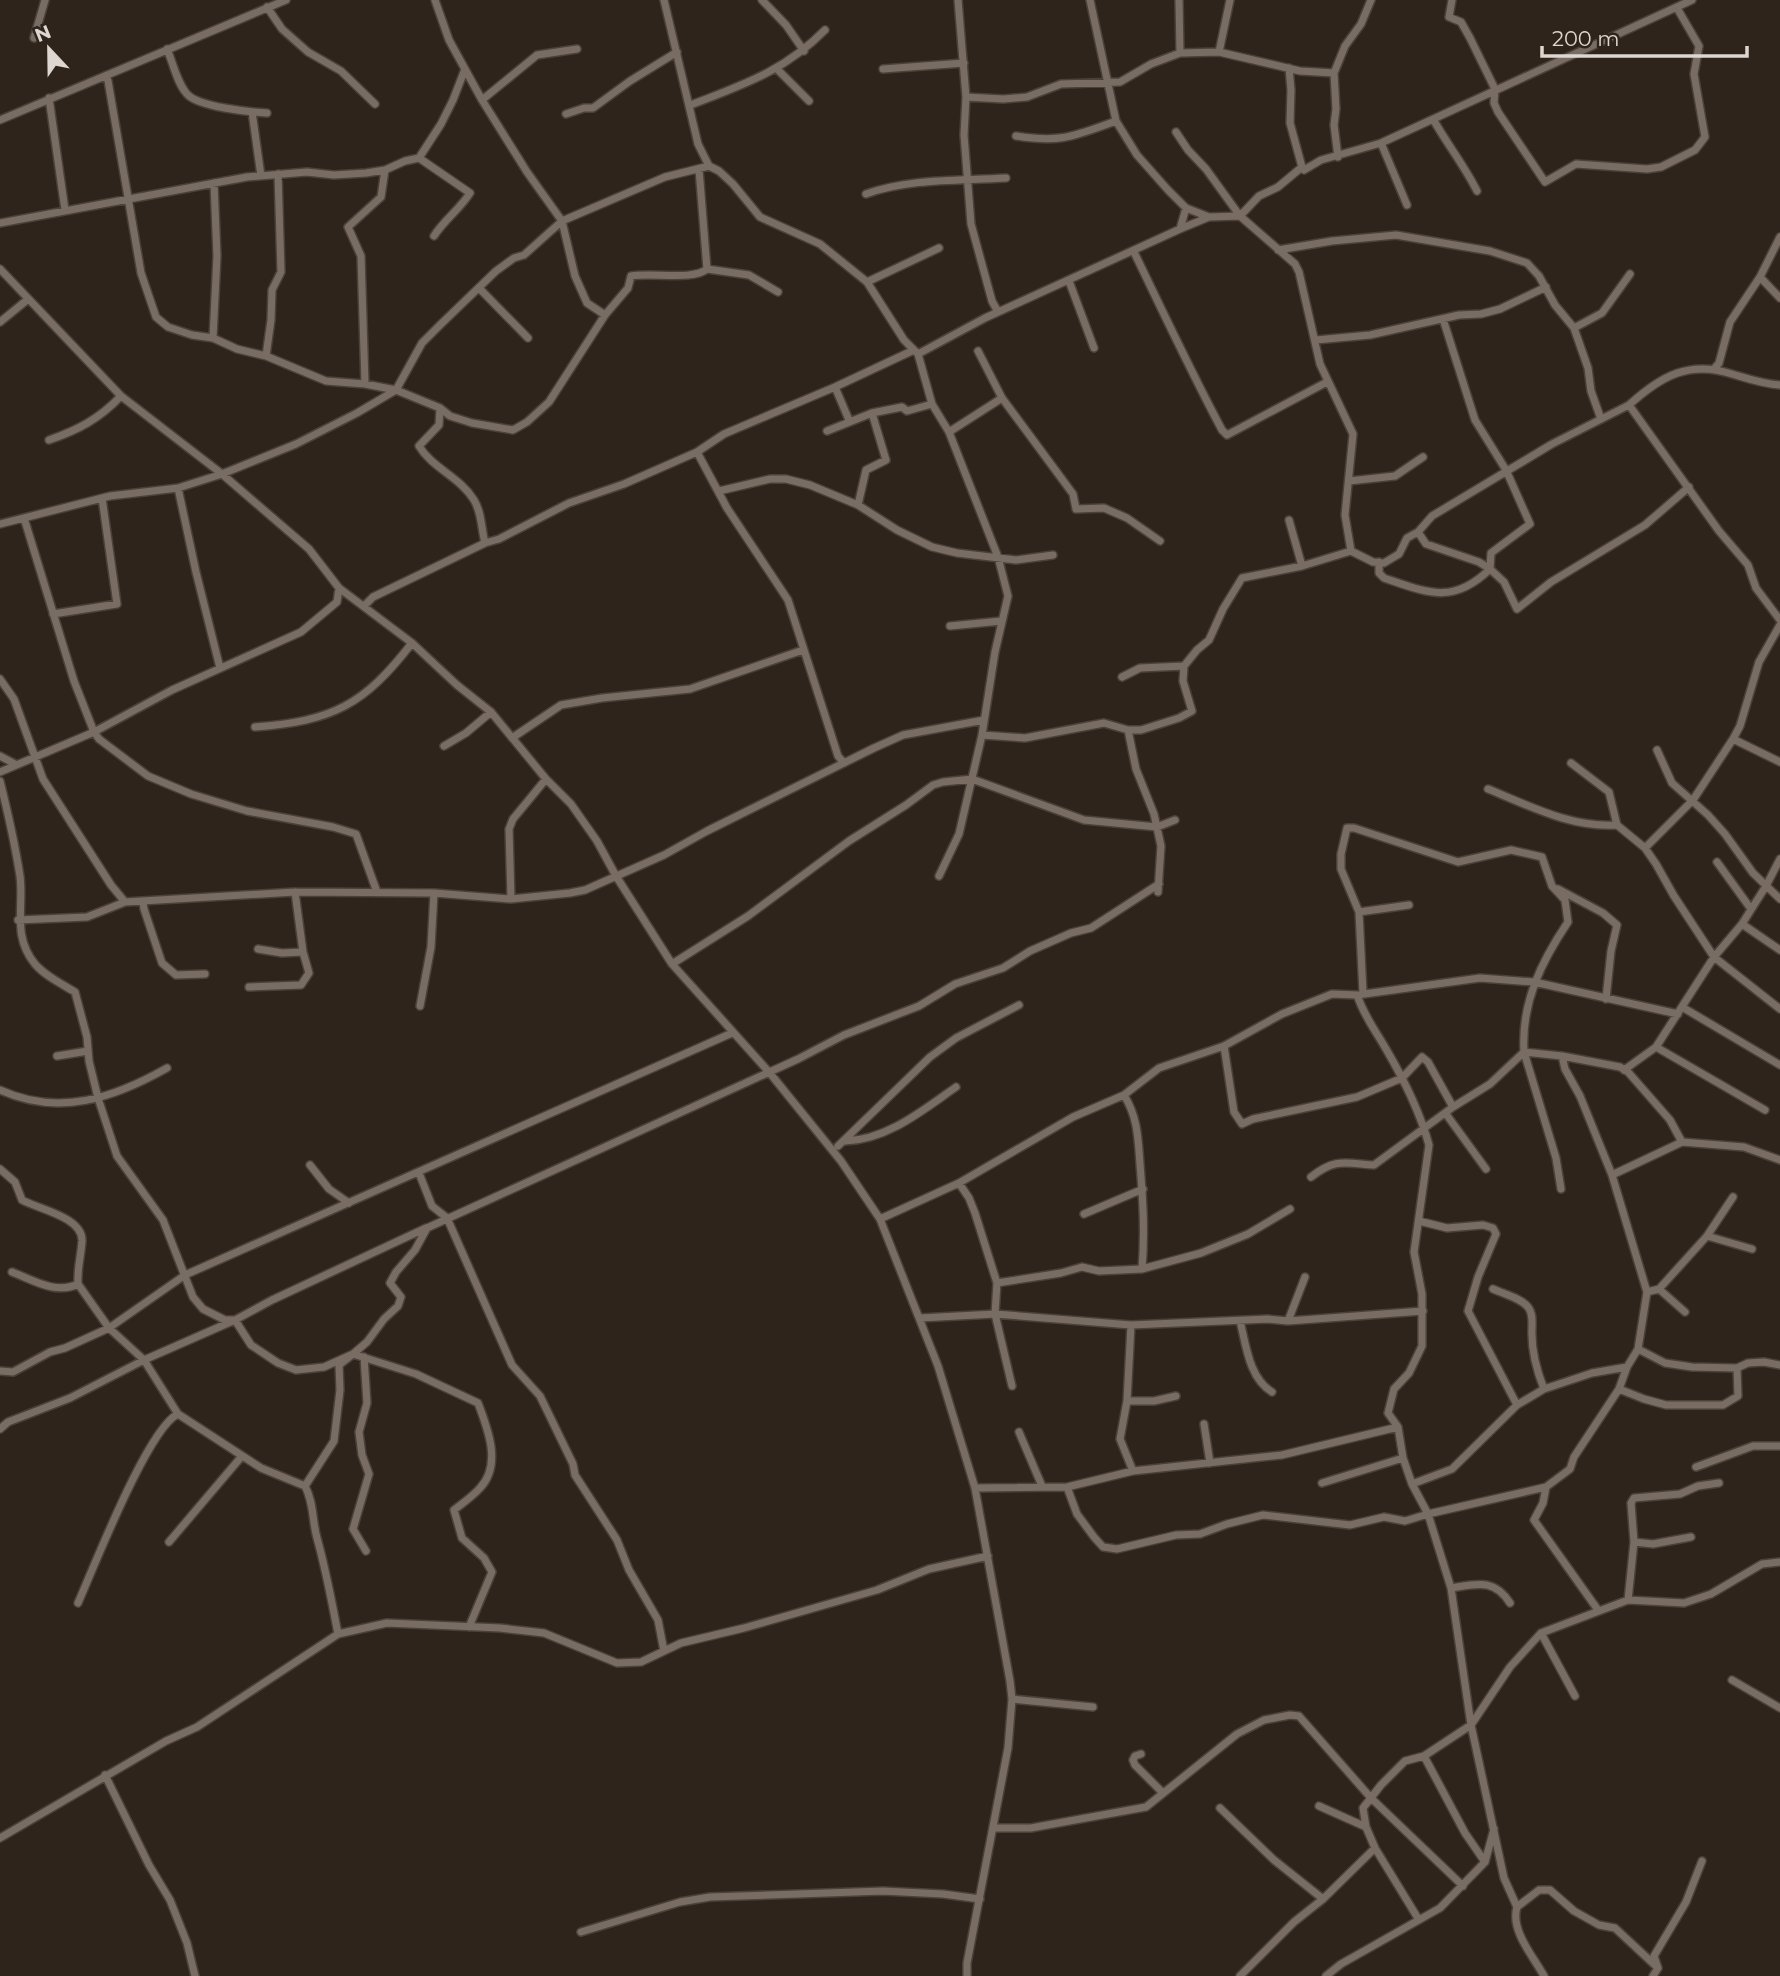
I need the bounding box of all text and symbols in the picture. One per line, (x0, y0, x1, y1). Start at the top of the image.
north arrow (14, 14, 84, 84)
scale bar (1542, 14, 1747, 58)
text: N (31, 20, 54, 47)
text: 200 m (1552, 26, 1619, 51)

